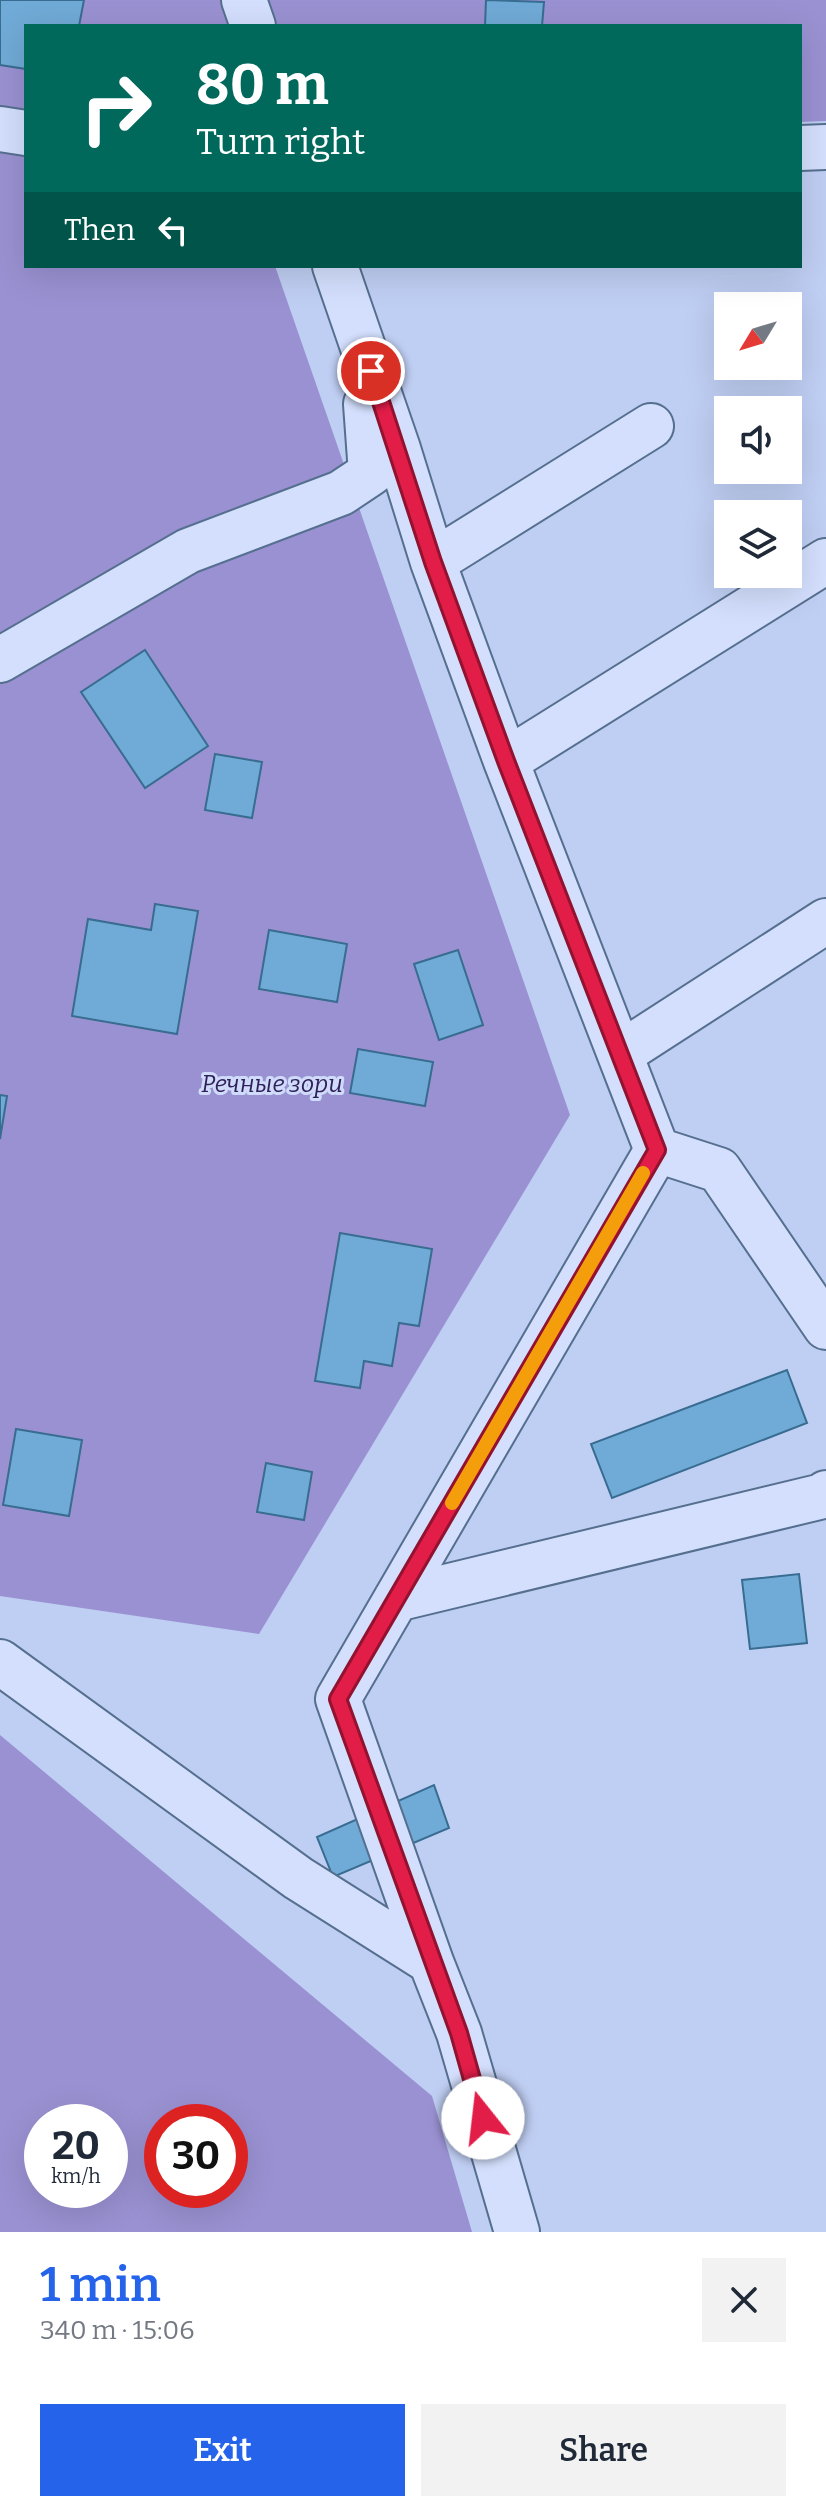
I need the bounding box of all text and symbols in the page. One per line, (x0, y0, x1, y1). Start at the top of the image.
text: 80 m (196, 52, 329, 119)
icon: right (64, 56, 168, 160)
text: Turn right (196, 120, 365, 164)
icon: left (151, 208, 195, 252)
text: Then (64, 212, 135, 248)
north arrow (714, 292, 802, 380)
map controls (714, 292, 802, 588)
pin (337, 337, 405, 405)
icon: arrive (349, 349, 393, 393)
button: sound (714, 396, 802, 484)
button: layers (714, 500, 802, 588)
park label: Речные зори (201, 1070, 343, 1098)
position arrow (441, 2076, 525, 2160)
speed limit sign: 30 (144, 2104, 248, 2208)
text: 20 (52, 2122, 100, 2170)
text: km/h (51, 2164, 101, 2188)
text: 1 min (40, 2256, 161, 2314)
button: close (702, 2258, 786, 2342)
text: 340 m · 15:06 (40, 2315, 194, 2346)
button: Exit (40, 2404, 405, 2496)
button: Share (421, 2404, 786, 2496)

